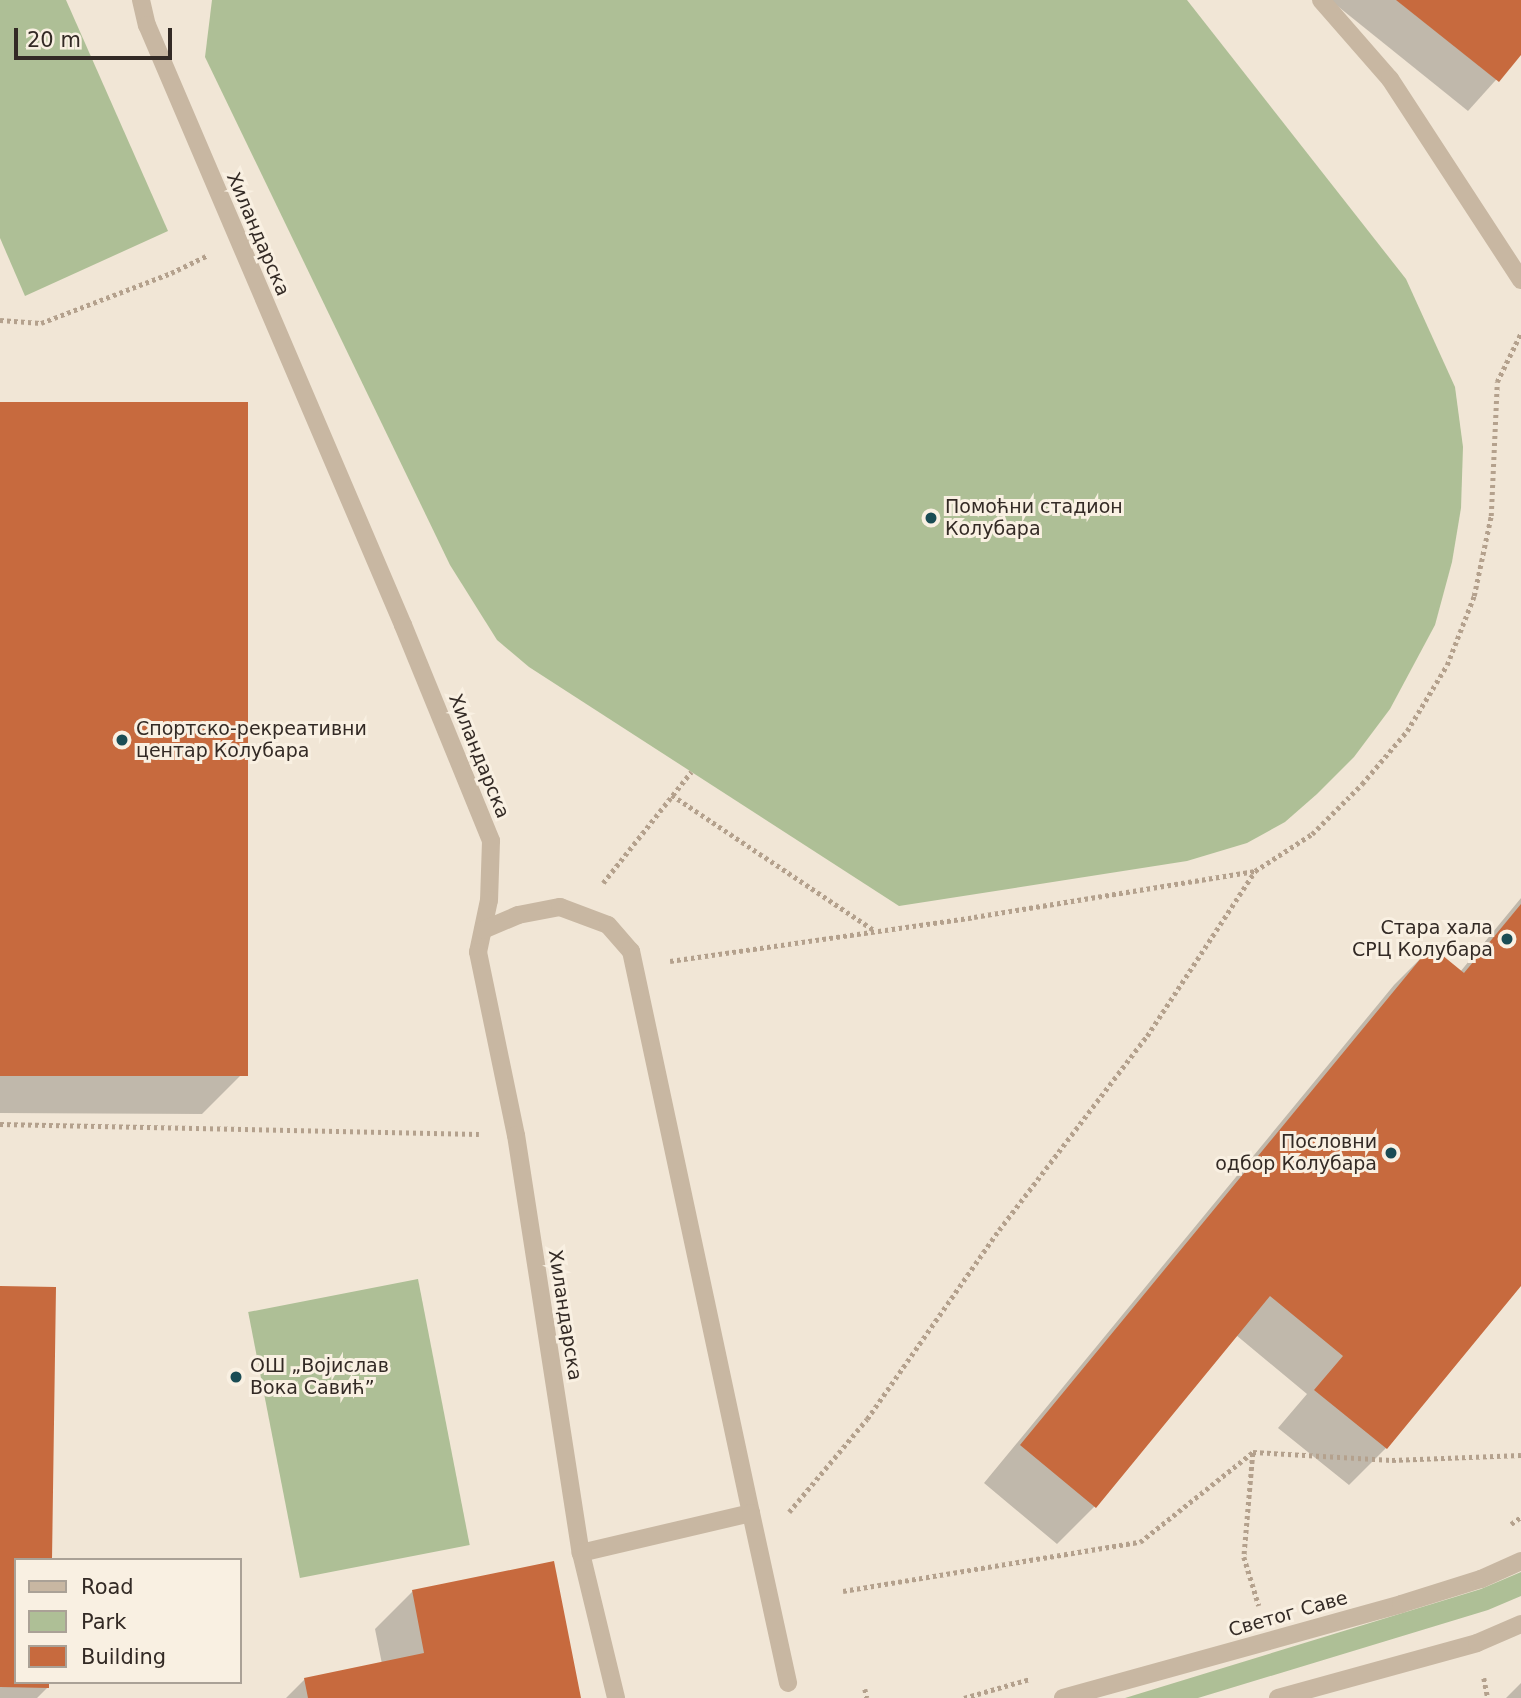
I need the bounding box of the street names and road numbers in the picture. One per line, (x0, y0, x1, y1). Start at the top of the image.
street label: Хиландарска (222, 169, 294, 299)
street label: Хиландарска (444, 691, 514, 821)
street label: Хиландарска (543, 1248, 587, 1382)
street label: Светог Саве (1226, 1586, 1350, 1642)

